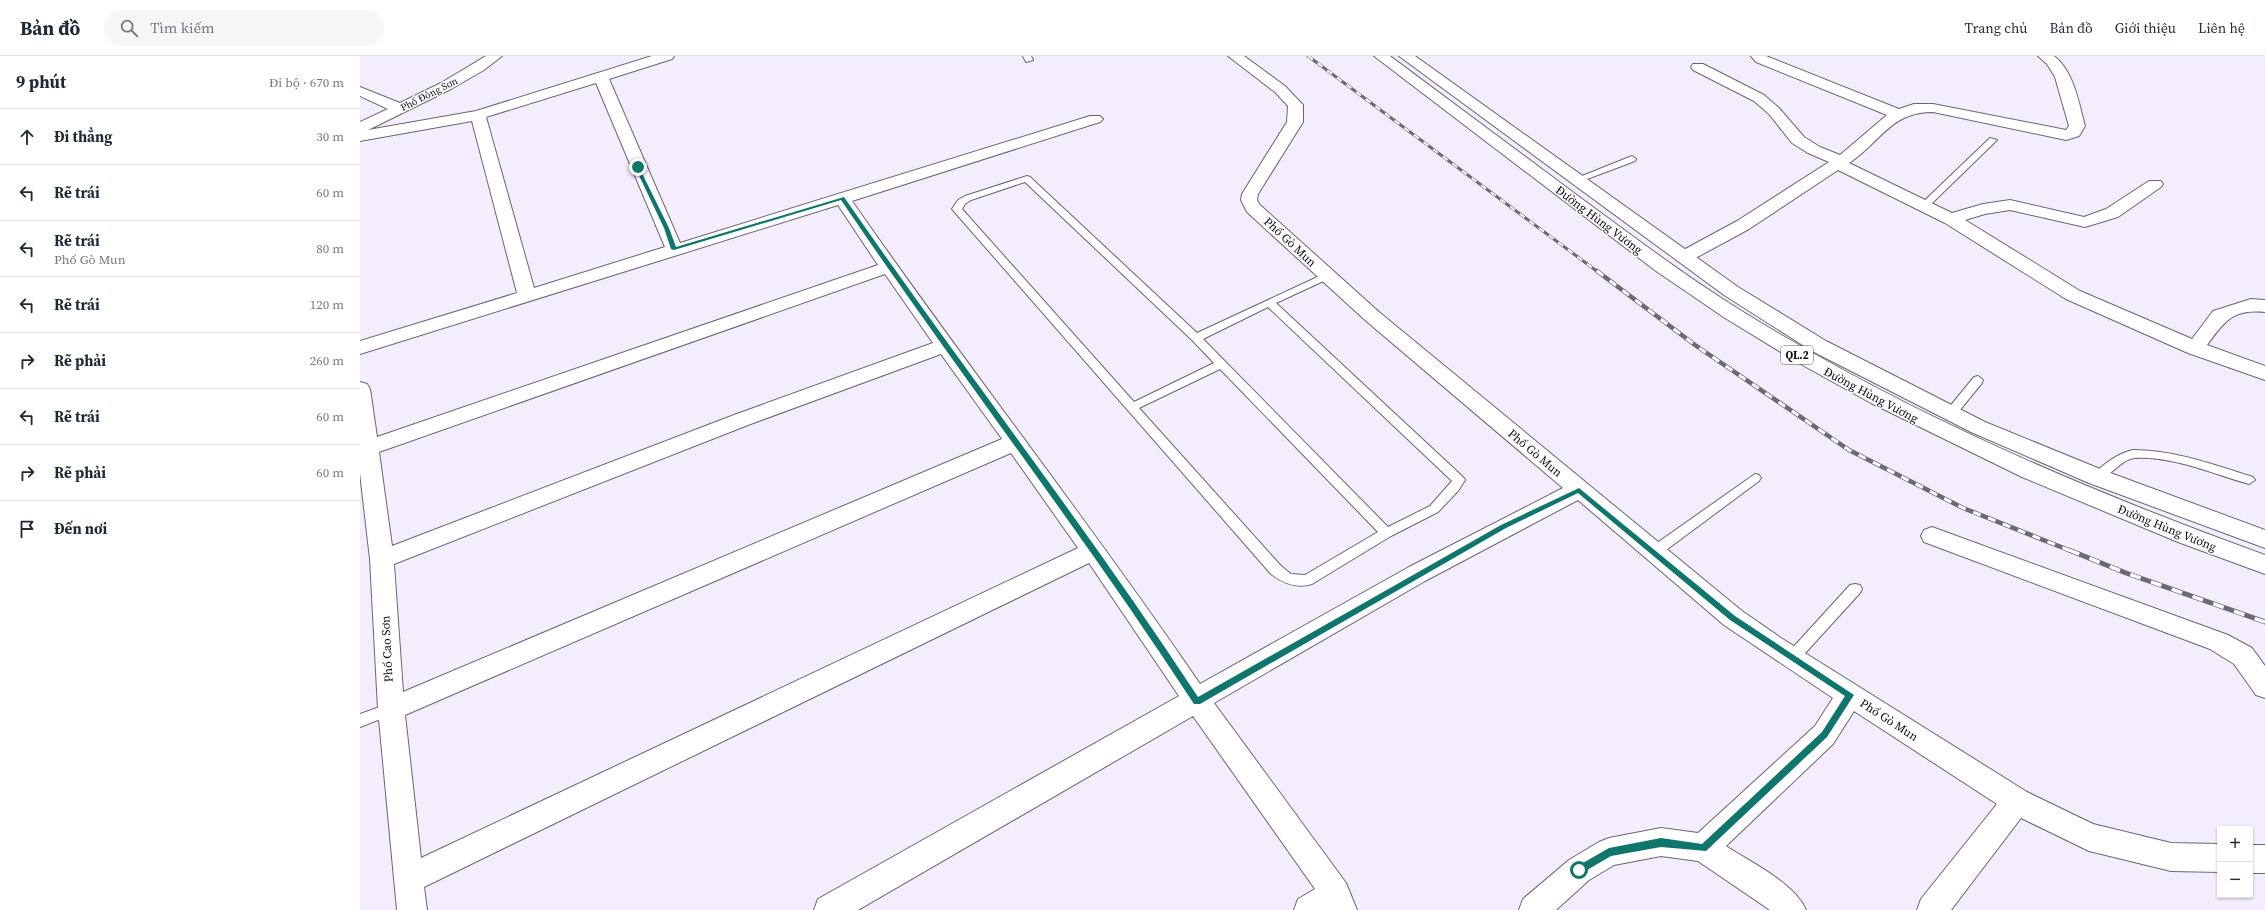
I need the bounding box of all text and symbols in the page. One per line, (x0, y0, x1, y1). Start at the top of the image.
search box (104, 10, 384, 46)
text: Bản đồ (20, 15, 80, 41)
icon: search (118, 17, 140, 39)
text: Tìm kiếm (150, 17, 215, 38)
text: Trang chủ (1964, 18, 2028, 38)
text: Bản đồ (2050, 18, 2093, 38)
text: Giới thiệu (2115, 18, 2176, 38)
text: Liên hệ (2198, 18, 2245, 38)
text: 9 phút (16, 70, 66, 94)
text: Đi bộ · 670 m (269, 74, 344, 91)
street label: Phố Đông Sơn (398, 74, 460, 114)
icon: ahead (16, 126, 38, 148)
text: Đi thẳng (54, 126, 112, 147)
text: 30 m (316, 128, 344, 145)
route end (629, 158, 647, 176)
icon: left (16, 182, 38, 204)
text: Rẽ trái (54, 182, 100, 203)
street label: Đường Hùng Vương (1552, 182, 1646, 258)
text: 60 m (316, 184, 344, 201)
street label: Phố Gò Mun (1260, 214, 1320, 270)
text: Rẽ trái (54, 230, 100, 251)
icon: left (16, 238, 38, 260)
text: 80 m (316, 240, 344, 257)
text: Phố Gò Mun (54, 251, 126, 268)
icon: left (16, 294, 38, 316)
text: Rẽ trái (54, 294, 100, 315)
text: 120 m (310, 296, 344, 313)
road number: QL.2 (1781, 346, 1813, 364)
icon: right (16, 350, 38, 372)
text: Rẽ phải (54, 350, 106, 371)
text: 260 m (310, 352, 344, 369)
street label: Đường Hùng Vương (1821, 363, 1921, 427)
icon: left (16, 406, 38, 428)
text: Rẽ trái (54, 406, 100, 427)
text: 60 m (316, 408, 344, 425)
street label: Phố Gò Mun (1505, 426, 1565, 480)
icon: right (16, 462, 38, 484)
text: Rẽ phải (54, 462, 106, 483)
text: 60 m (316, 464, 344, 481)
street label: Đường Hùng Vương (2115, 501, 2219, 555)
icon: arrive (16, 518, 38, 540)
text: Đến nơi (54, 518, 107, 539)
street label: Phố Cao Sơn (377, 615, 397, 683)
street label: Phố Gò Mun (1857, 695, 1921, 745)
map controls (2217, 826, 2253, 898)
button: + (2217, 826, 2253, 862)
route start (1570, 861, 1588, 879)
button: − (2217, 862, 2253, 898)

